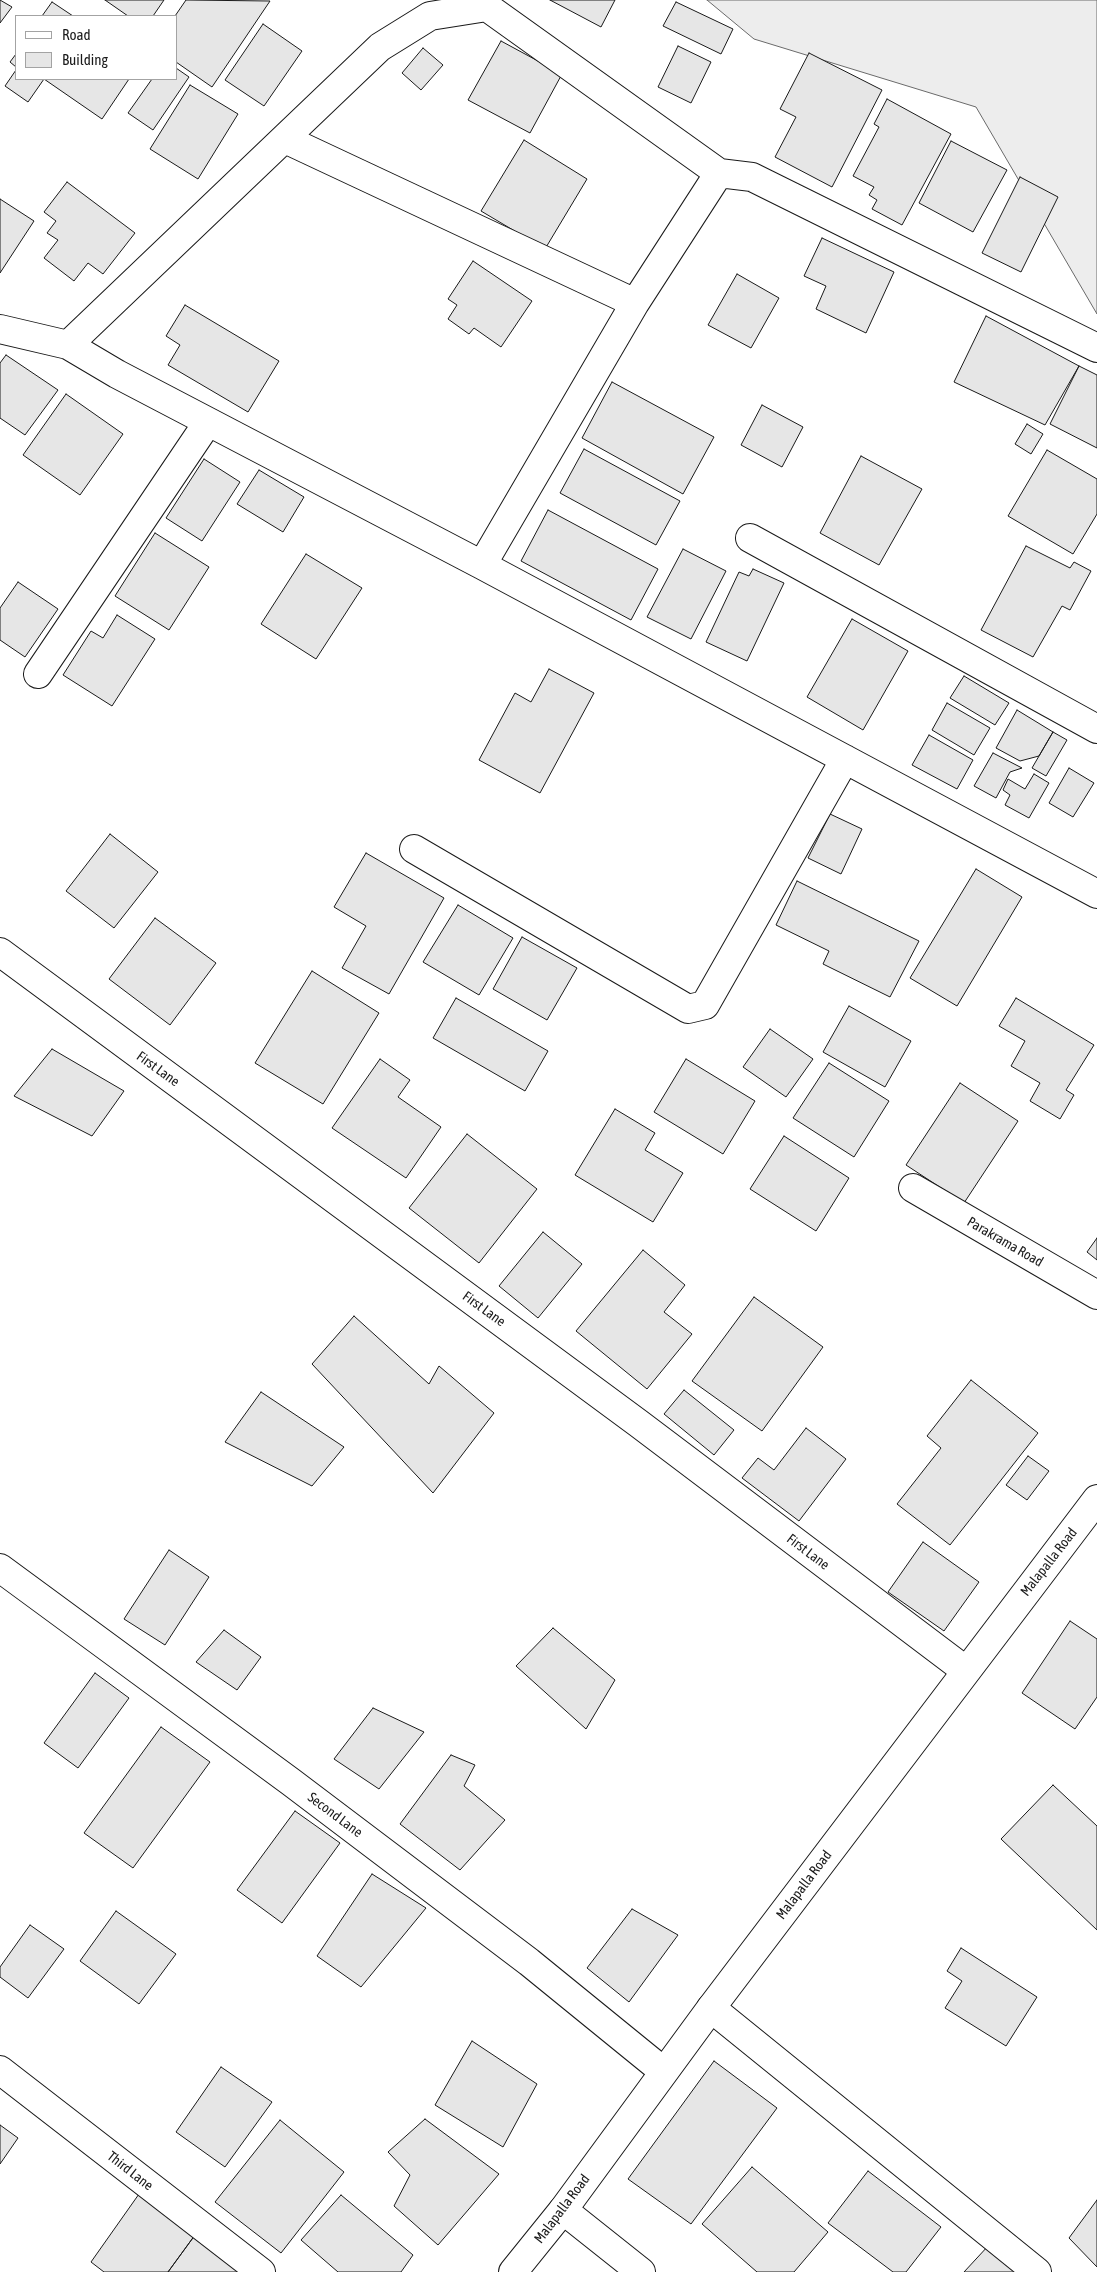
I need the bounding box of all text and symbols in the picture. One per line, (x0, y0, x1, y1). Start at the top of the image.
legend (15, 15, 178, 80)
text: Road (62, 26, 91, 43)
text: Building (62, 51, 108, 68)
street label: First Lane (133, 1048, 183, 1090)
street label: Parakrama Road (964, 1213, 1046, 1271)
street label: First Lane (459, 1288, 509, 1330)
street label: Malapalla Road (1017, 1525, 1081, 1599)
street label: First Lane (783, 1531, 833, 1573)
street label: Second Lane (304, 1789, 366, 1841)
street label: Malapalla Road (773, 1847, 835, 1923)
street label: Third Lane (104, 2148, 156, 2194)
street label: Malapalla Road (531, 2171, 593, 2247)

